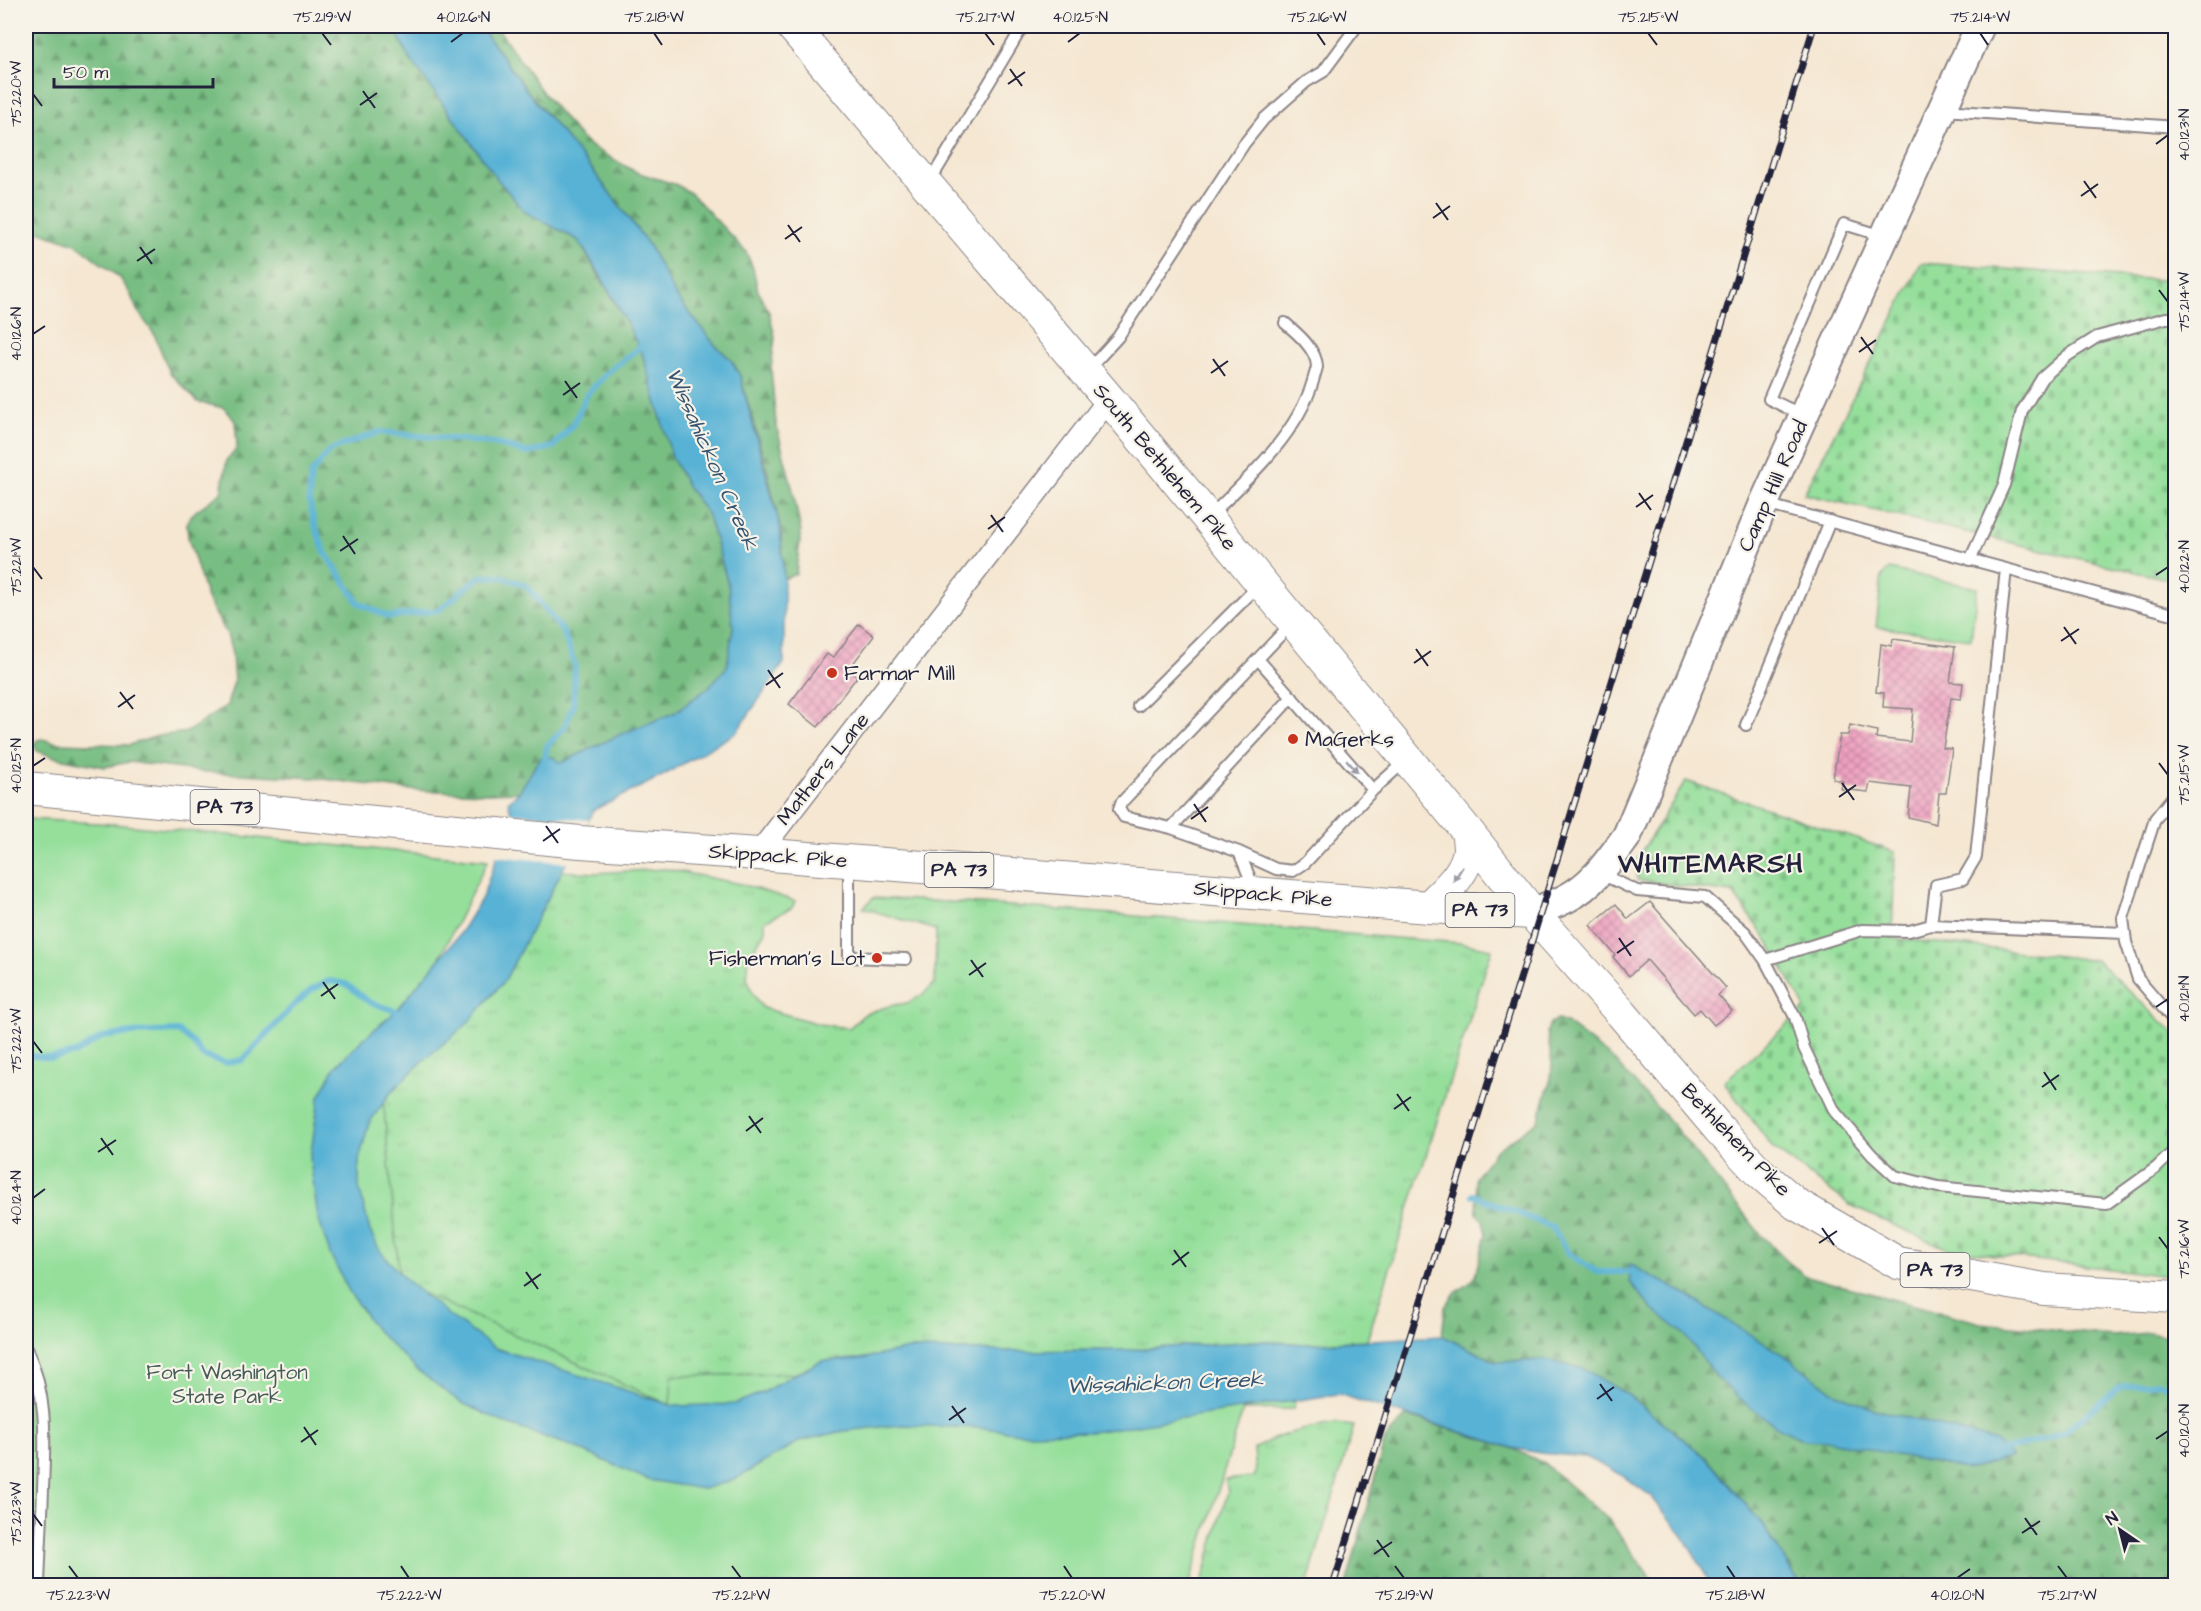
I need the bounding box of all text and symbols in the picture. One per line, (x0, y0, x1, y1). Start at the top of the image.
text: 75.219°W (293, 7, 351, 28)
text: 40.126°N (436, 7, 490, 28)
text: 75.218°W (624, 7, 684, 28)
text: 75.217°W (955, 7, 1015, 28)
text: 40.125°N (1052, 7, 1108, 28)
text: 75.216°W (1287, 7, 1347, 28)
text: 75.215°W (1618, 7, 1678, 28)
text: 75.214°W (1950, 7, 2010, 28)
scale bar (54, 51, 213, 89)
text: 50 m (63, 60, 108, 85)
text: 75.220°W (6, 61, 27, 127)
text: 40.123°N (2174, 109, 2195, 161)
text: 75.214°W (2174, 272, 2195, 332)
text: 40.126°N (6, 307, 27, 361)
water label: Wissahickon Creek (658, 363, 766, 555)
street label: South Bethlehem Pike (1086, 377, 1244, 557)
street label: Camp Hill Road (1731, 415, 1816, 557)
text: 75.221°W (6, 538, 27, 596)
text: 40.122°N (2174, 540, 2195, 594)
place label: Farmar Mill (844, 659, 955, 688)
marker: Farmar Mill (825, 666, 839, 680)
street label: Mathers Lane (770, 707, 876, 831)
place label: MaGerks (1305, 725, 1394, 754)
marker: MaGerks (1286, 732, 1300, 746)
text: 40.125°N (6, 738, 27, 794)
text: 75.215°W (2174, 745, 2195, 805)
one-way arrow (1345, 758, 1358, 773)
road number: PA 73 (190, 790, 260, 824)
street label: Skippack Pike (708, 837, 848, 876)
district label: WHITEMARSH (1617, 845, 1804, 883)
road number: PA 73 (924, 853, 994, 887)
one-way arrow (1453, 865, 1464, 882)
street label: Skippack Pike (1192, 873, 1334, 916)
road number: PA 73 (1446, 893, 1514, 927)
place label: Fisherman's Lot (709, 944, 865, 973)
marker: Fisherman's Lot (870, 951, 884, 965)
text: 40.121°N (2174, 976, 2195, 1022)
text: 75.222°W (6, 1008, 27, 1074)
street label: Bethlehem Pike (1674, 1077, 1798, 1203)
text: 40.124°N (6, 1170, 27, 1226)
text: 75.216°W (2174, 1219, 2195, 1279)
road number: PA 73 (1900, 1253, 1970, 1287)
park label: Fort Washington State Park (146, 1358, 308, 1411)
water label: Wissahickon Creek (1066, 1364, 1264, 1402)
text: 40.120°N (2174, 1404, 2195, 1458)
text: 75.223°W (6, 1482, 27, 1546)
north arrow (2090, 1500, 2150, 1560)
text: N (2102, 1507, 2122, 1530)
text: 75.223°W (46, 1585, 110, 1606)
text: 75.222°W (376, 1585, 442, 1606)
text: 75.221°W (712, 1585, 770, 1606)
text: 75.220°W (1039, 1585, 1105, 1606)
text: 75.219°W (1375, 1585, 1433, 1606)
text: 75.218°W (1705, 1585, 1765, 1606)
text: 40.120°N (1930, 1585, 1984, 1606)
text: 75.217°W (2037, 1585, 2097, 1606)

